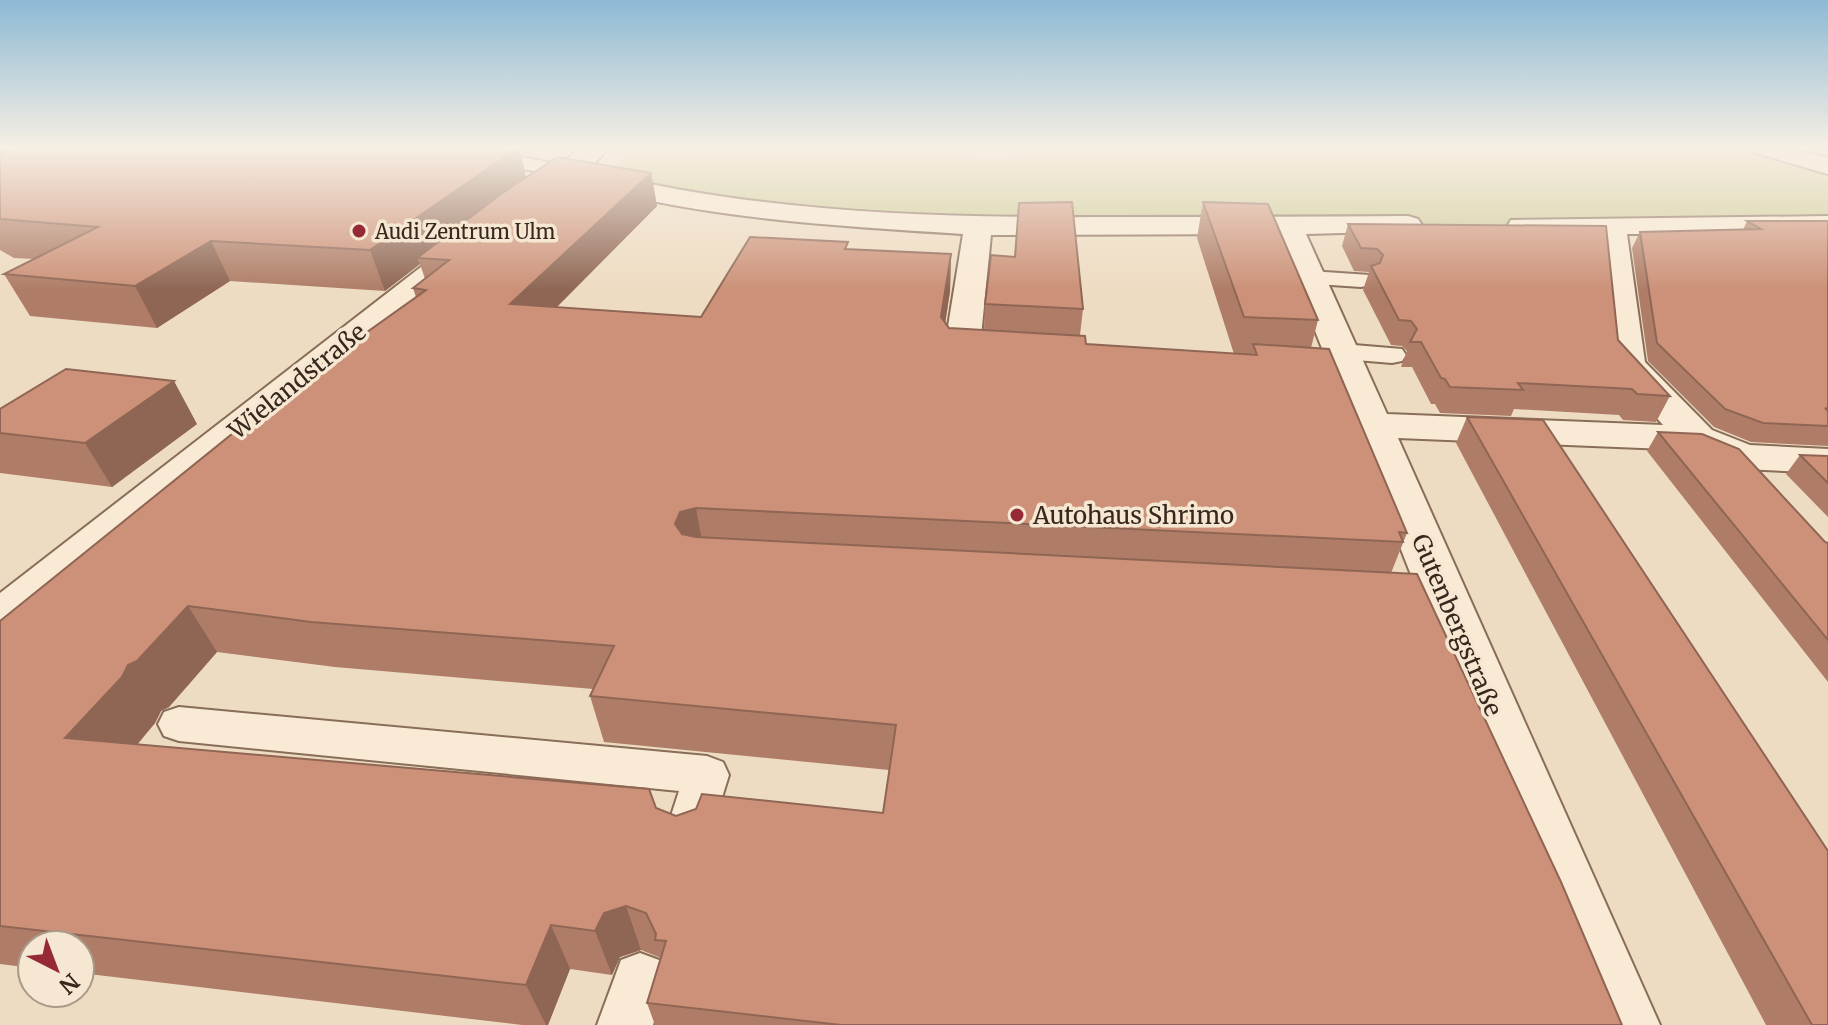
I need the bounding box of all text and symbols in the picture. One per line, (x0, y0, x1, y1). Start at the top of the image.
place label: Audi Zentrum Ulm (374, 219, 556, 244)
marker: Audi Zentrum Ulm (350, 222, 368, 240)
street label: Wielandstraße (221, 316, 372, 447)
place label: Autohaus Shrimo (1032, 500, 1234, 531)
marker: Autohaus Shrimo (1008, 506, 1026, 524)
street label: Gutenbergstraße (1405, 529, 1509, 721)
north arrow (16, 929, 96, 1009)
text: N (53, 968, 85, 1000)

